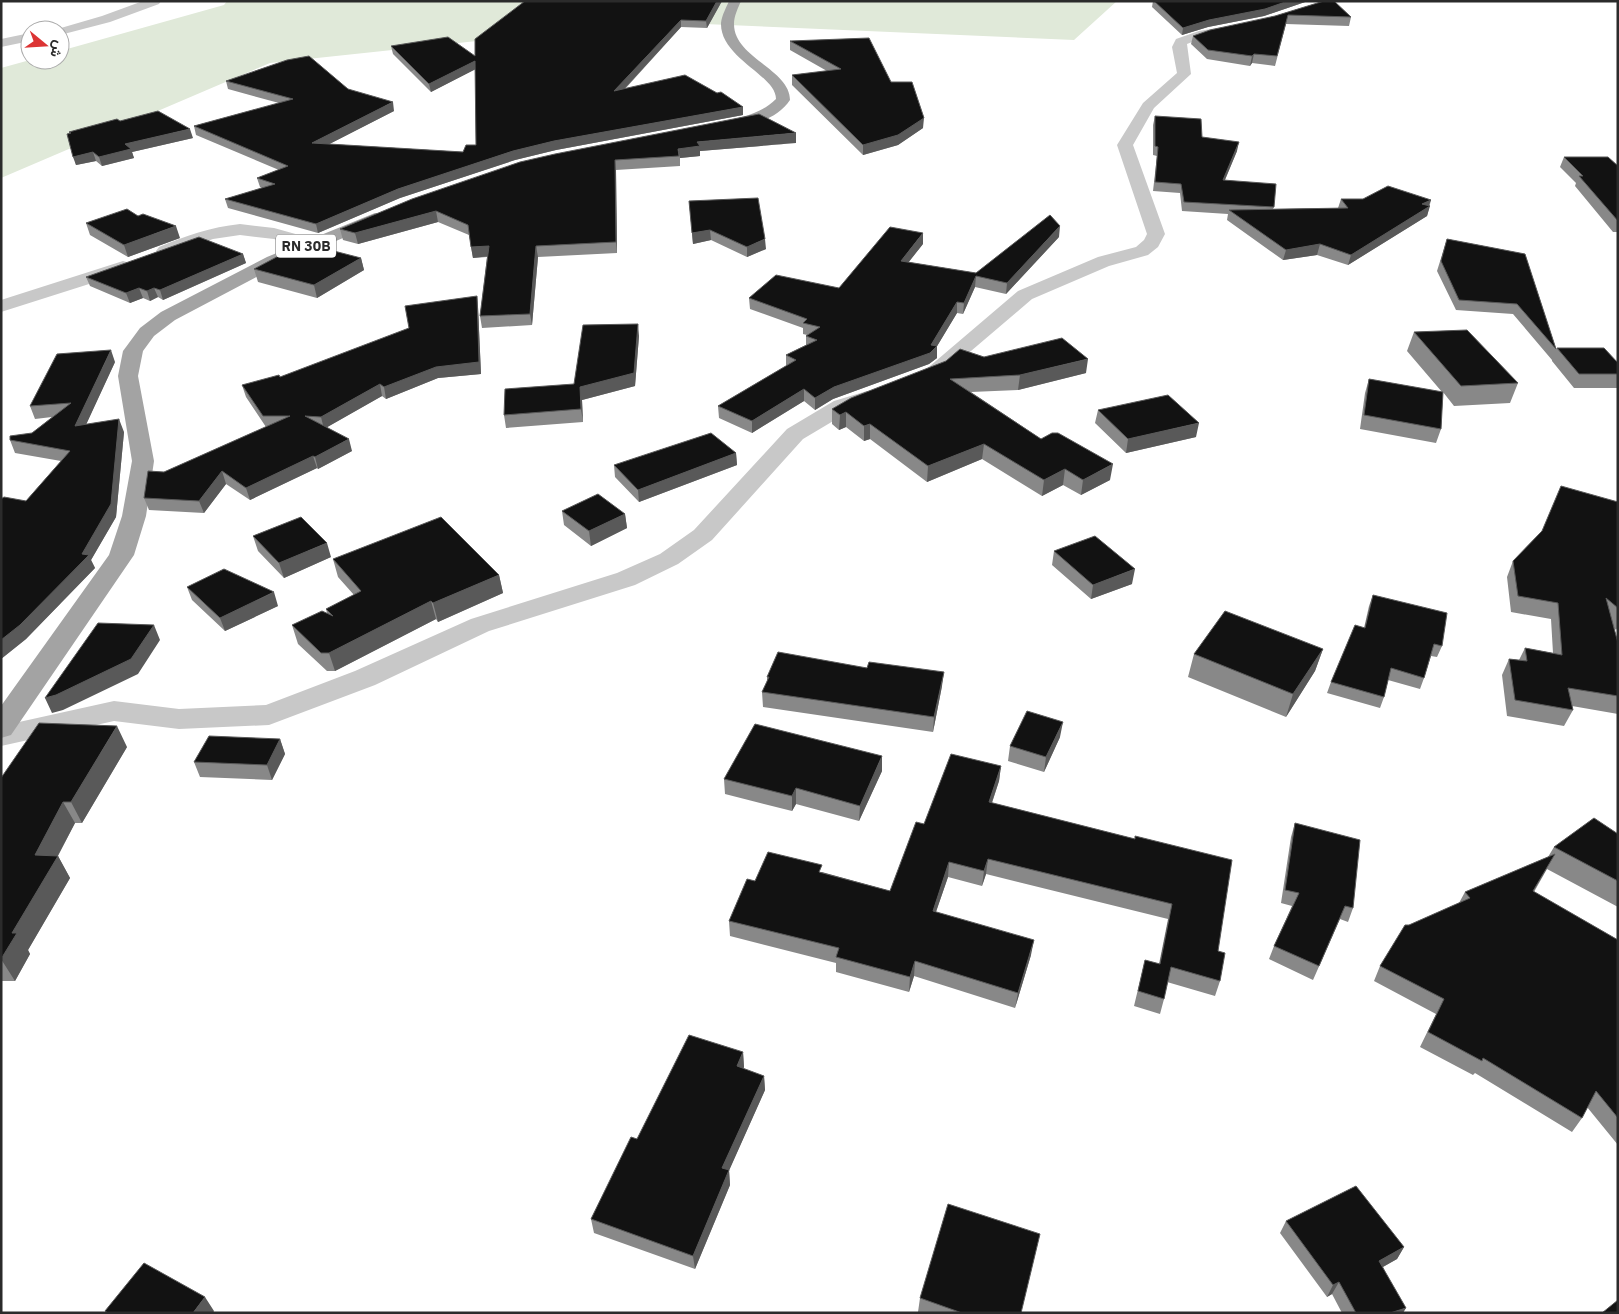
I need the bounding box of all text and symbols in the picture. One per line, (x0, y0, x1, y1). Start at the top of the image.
north arrow (20, 20, 70, 70)
text: ش (46, 38, 69, 60)
road number: RN 30B (276, 235, 336, 258)

